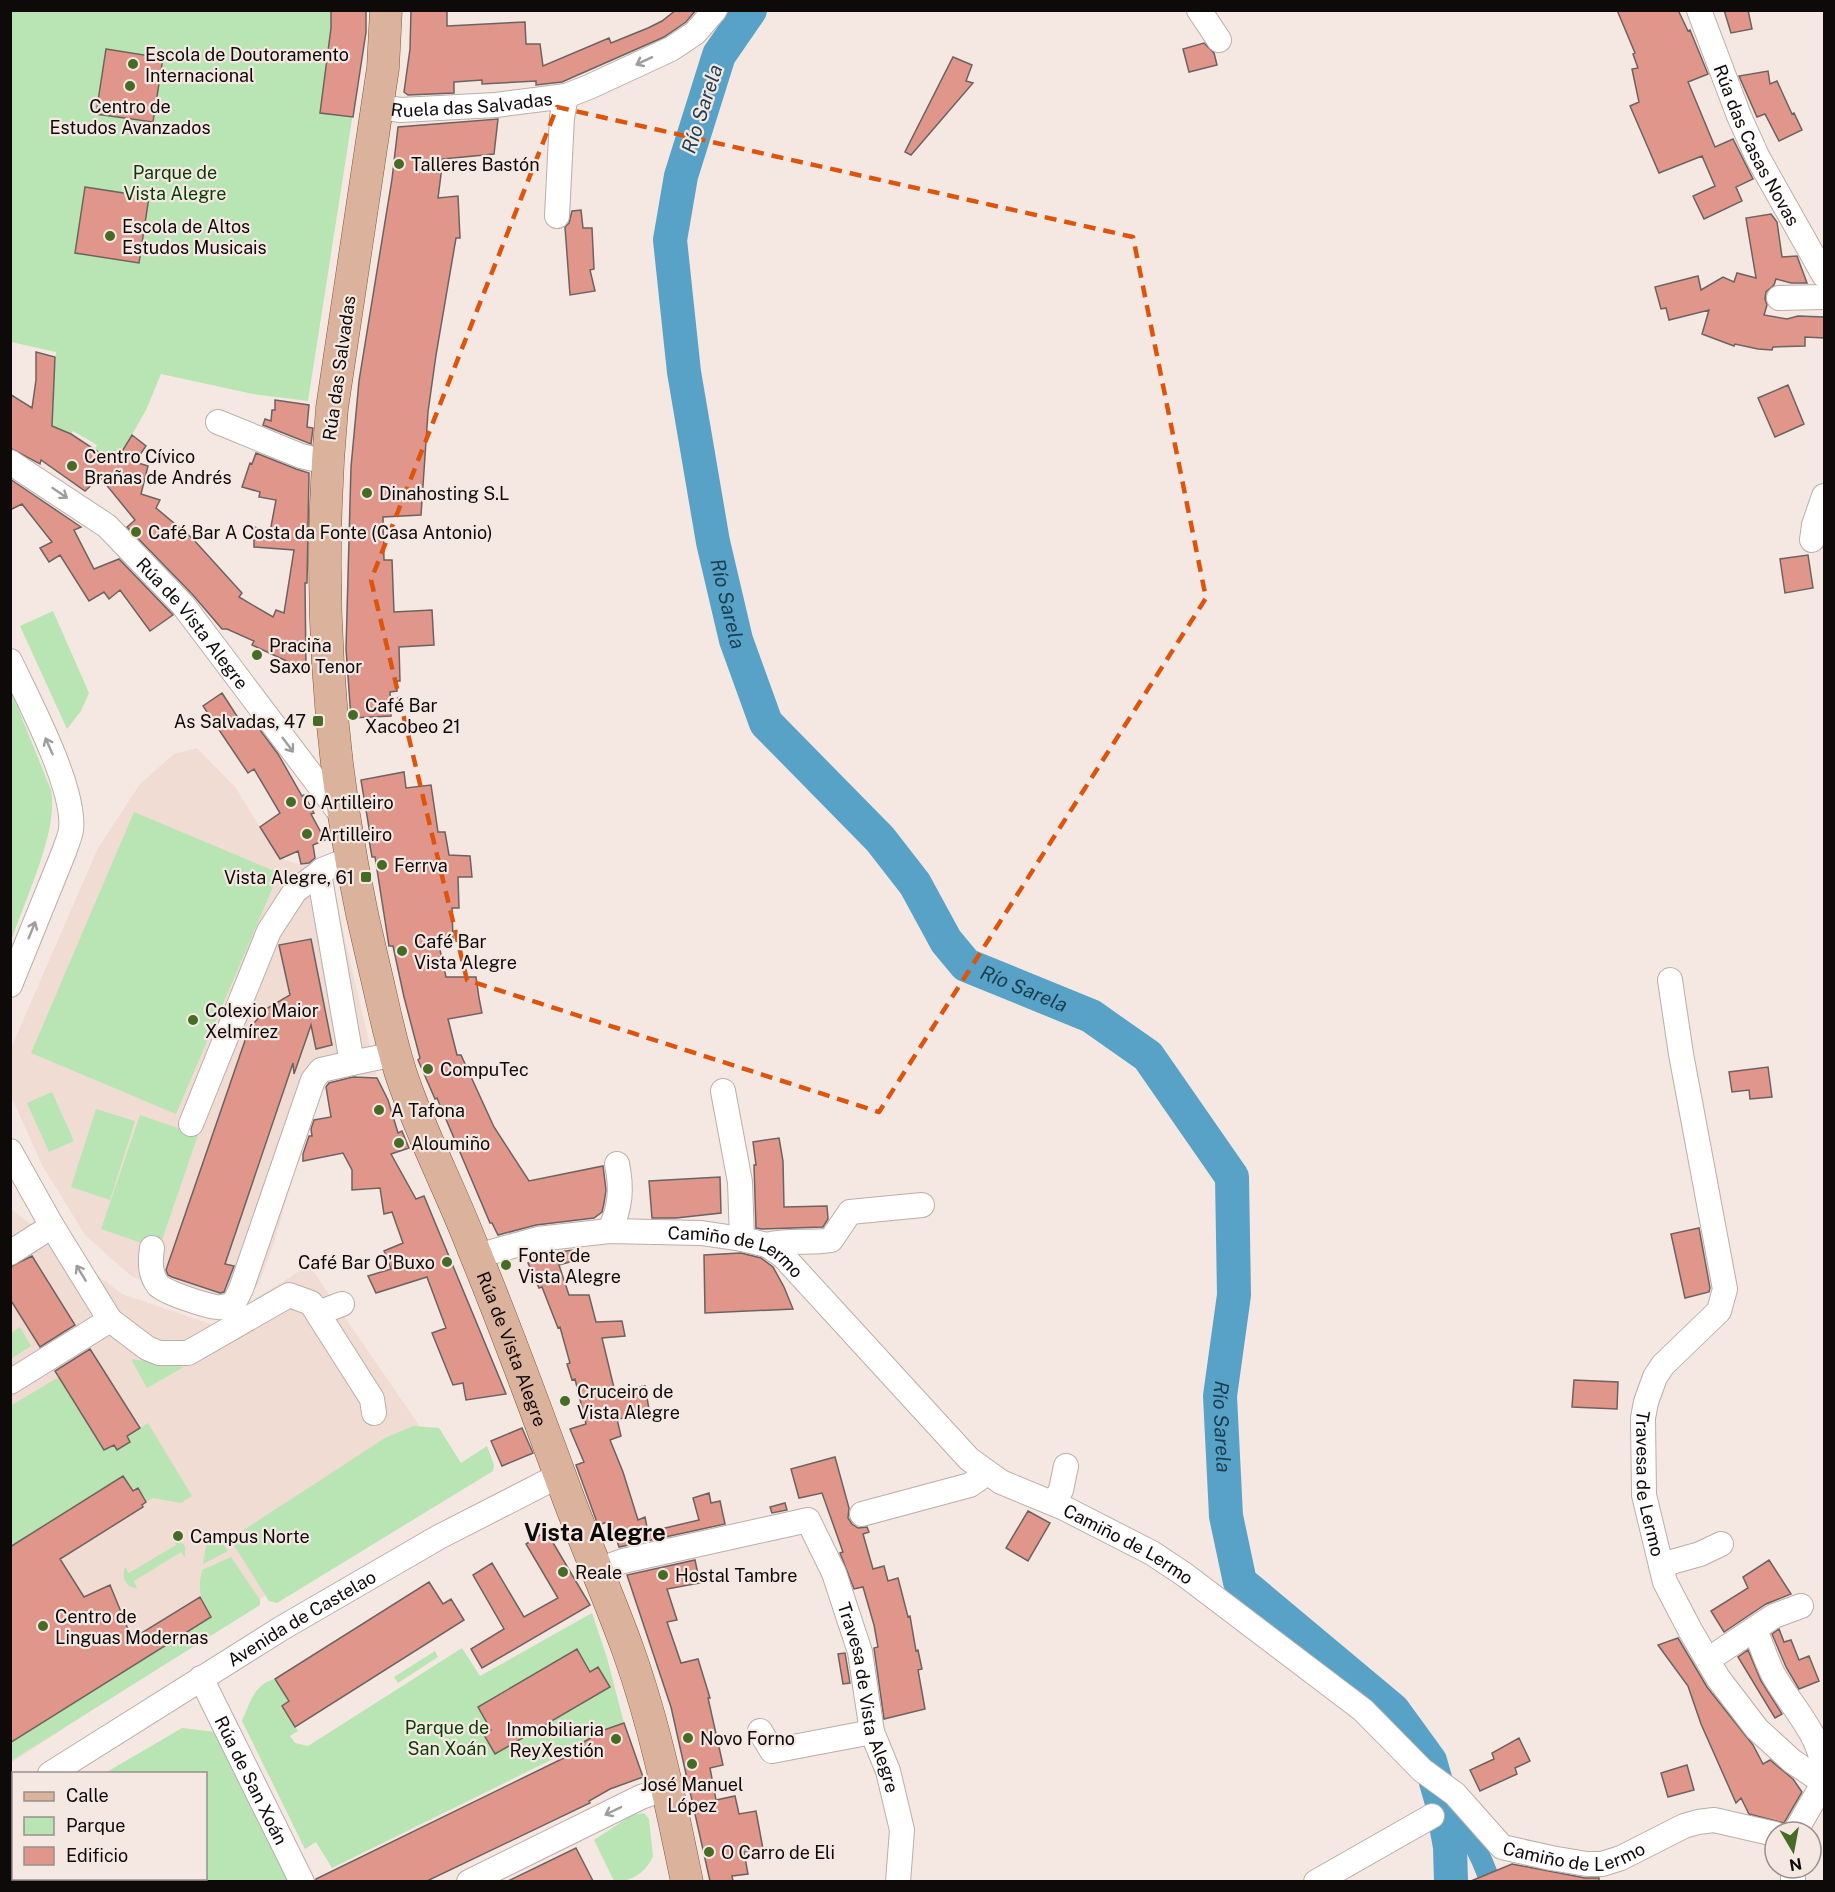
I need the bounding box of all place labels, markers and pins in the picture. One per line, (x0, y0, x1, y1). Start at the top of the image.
place label: Escola de Doutoramento Internacional (145, 44, 349, 86)
marker: Escola de Doutoramento Internacional (126, 57, 140, 71)
marker: Centro de Estudos Avanzados (123, 79, 137, 93)
place label: Centro de Estudos Avanzados (49, 96, 211, 138)
place label: Talleres Bastón (411, 154, 540, 175)
marker: Talleres Bastón (392, 157, 406, 171)
place label: Escola de Altos Estudos Musicais (122, 216, 267, 258)
marker: Escola de Altos Estudos Musicais (103, 229, 117, 243)
place label: Centro Cívico Brañas de Andrés (84, 446, 232, 488)
marker: Centro Cívico Brañas de Andrés (65, 459, 79, 473)
place label: Dinahosting S.L (379, 483, 510, 504)
marker: Dinahosting S.L (360, 486, 374, 500)
place label: Café Bar A Costa da Fonte (Casa Antonio) (148, 522, 492, 543)
marker: Café Bar A Costa da Fonte (Casa Antonio) (129, 525, 143, 539)
place label: Praciña Saxo Tenor (269, 635, 362, 677)
marker: Praciña Saxo Tenor (250, 648, 264, 662)
place label: Café Bar Xacobeo 21 (365, 695, 461, 737)
marker: Café Bar Xacobeo 21 (346, 708, 360, 722)
place label: As Salvadas, 47 (174, 711, 306, 732)
marker: As Salvadas, 47 (311, 714, 325, 728)
place label: O Artilleiro (303, 792, 394, 813)
marker: O Artilleiro (284, 795, 298, 809)
place label: Artilleiro (319, 824, 392, 845)
marker: Artilleiro (300, 827, 314, 841)
place label: Ferrva (394, 855, 448, 876)
marker: Ferrva (375, 858, 389, 872)
place label: Vista Alegre, 61 (224, 867, 354, 888)
marker: Vista Alegre, 61 (359, 870, 373, 884)
place label: Café Bar Vista Alegre (414, 931, 517, 973)
marker: Café Bar Vista Alegre (395, 944, 409, 958)
place label: Colexio Maior Xelmírez (205, 1000, 319, 1042)
marker: Colexio Maior Xelmírez (186, 1013, 200, 1027)
place label: CompuTec (440, 1059, 529, 1080)
marker: CompuTec (421, 1062, 435, 1076)
place label: A Tafona (391, 1100, 465, 1121)
marker: A Tafona (372, 1103, 386, 1117)
place label: Aloumiño (411, 1133, 490, 1154)
marker: Aloumiño (392, 1136, 406, 1150)
place label: Fonte de Vista Alegre (518, 1245, 621, 1287)
place label: Café Bar O'Buxo (298, 1252, 435, 1273)
marker: Café Bar O'Buxo (440, 1255, 454, 1269)
marker: Fonte de Vista Alegre (499, 1258, 513, 1272)
place label: Cruceiro de Vista Alegre (577, 1381, 680, 1423)
marker: Cruceiro de Vista Alegre (558, 1394, 572, 1408)
place label: Campus Norte (190, 1526, 310, 1547)
marker: Campus Norte (171, 1529, 185, 1543)
place label: Reale (575, 1562, 622, 1583)
marker: Reale (556, 1565, 570, 1579)
place label: Hostal Tambre (675, 1565, 797, 1586)
marker: Hostal Tambre (656, 1568, 670, 1582)
place label: Centro de Linguas Modernas (55, 1606, 208, 1648)
marker: Centro de Linguas Modernas (36, 1619, 50, 1633)
place label: Inmobiliaria ReyXestión (506, 1719, 604, 1761)
place label: Novo Forno (700, 1728, 795, 1749)
marker: Novo Forno (681, 1731, 695, 1745)
marker: Inmobiliaria ReyXestión (609, 1732, 623, 1746)
marker: José Manuel López (685, 1757, 699, 1771)
place label: José Manuel López (641, 1774, 744, 1816)
place label: O Carro de Eli (721, 1842, 835, 1863)
marker: O Carro de Eli (702, 1845, 716, 1859)

